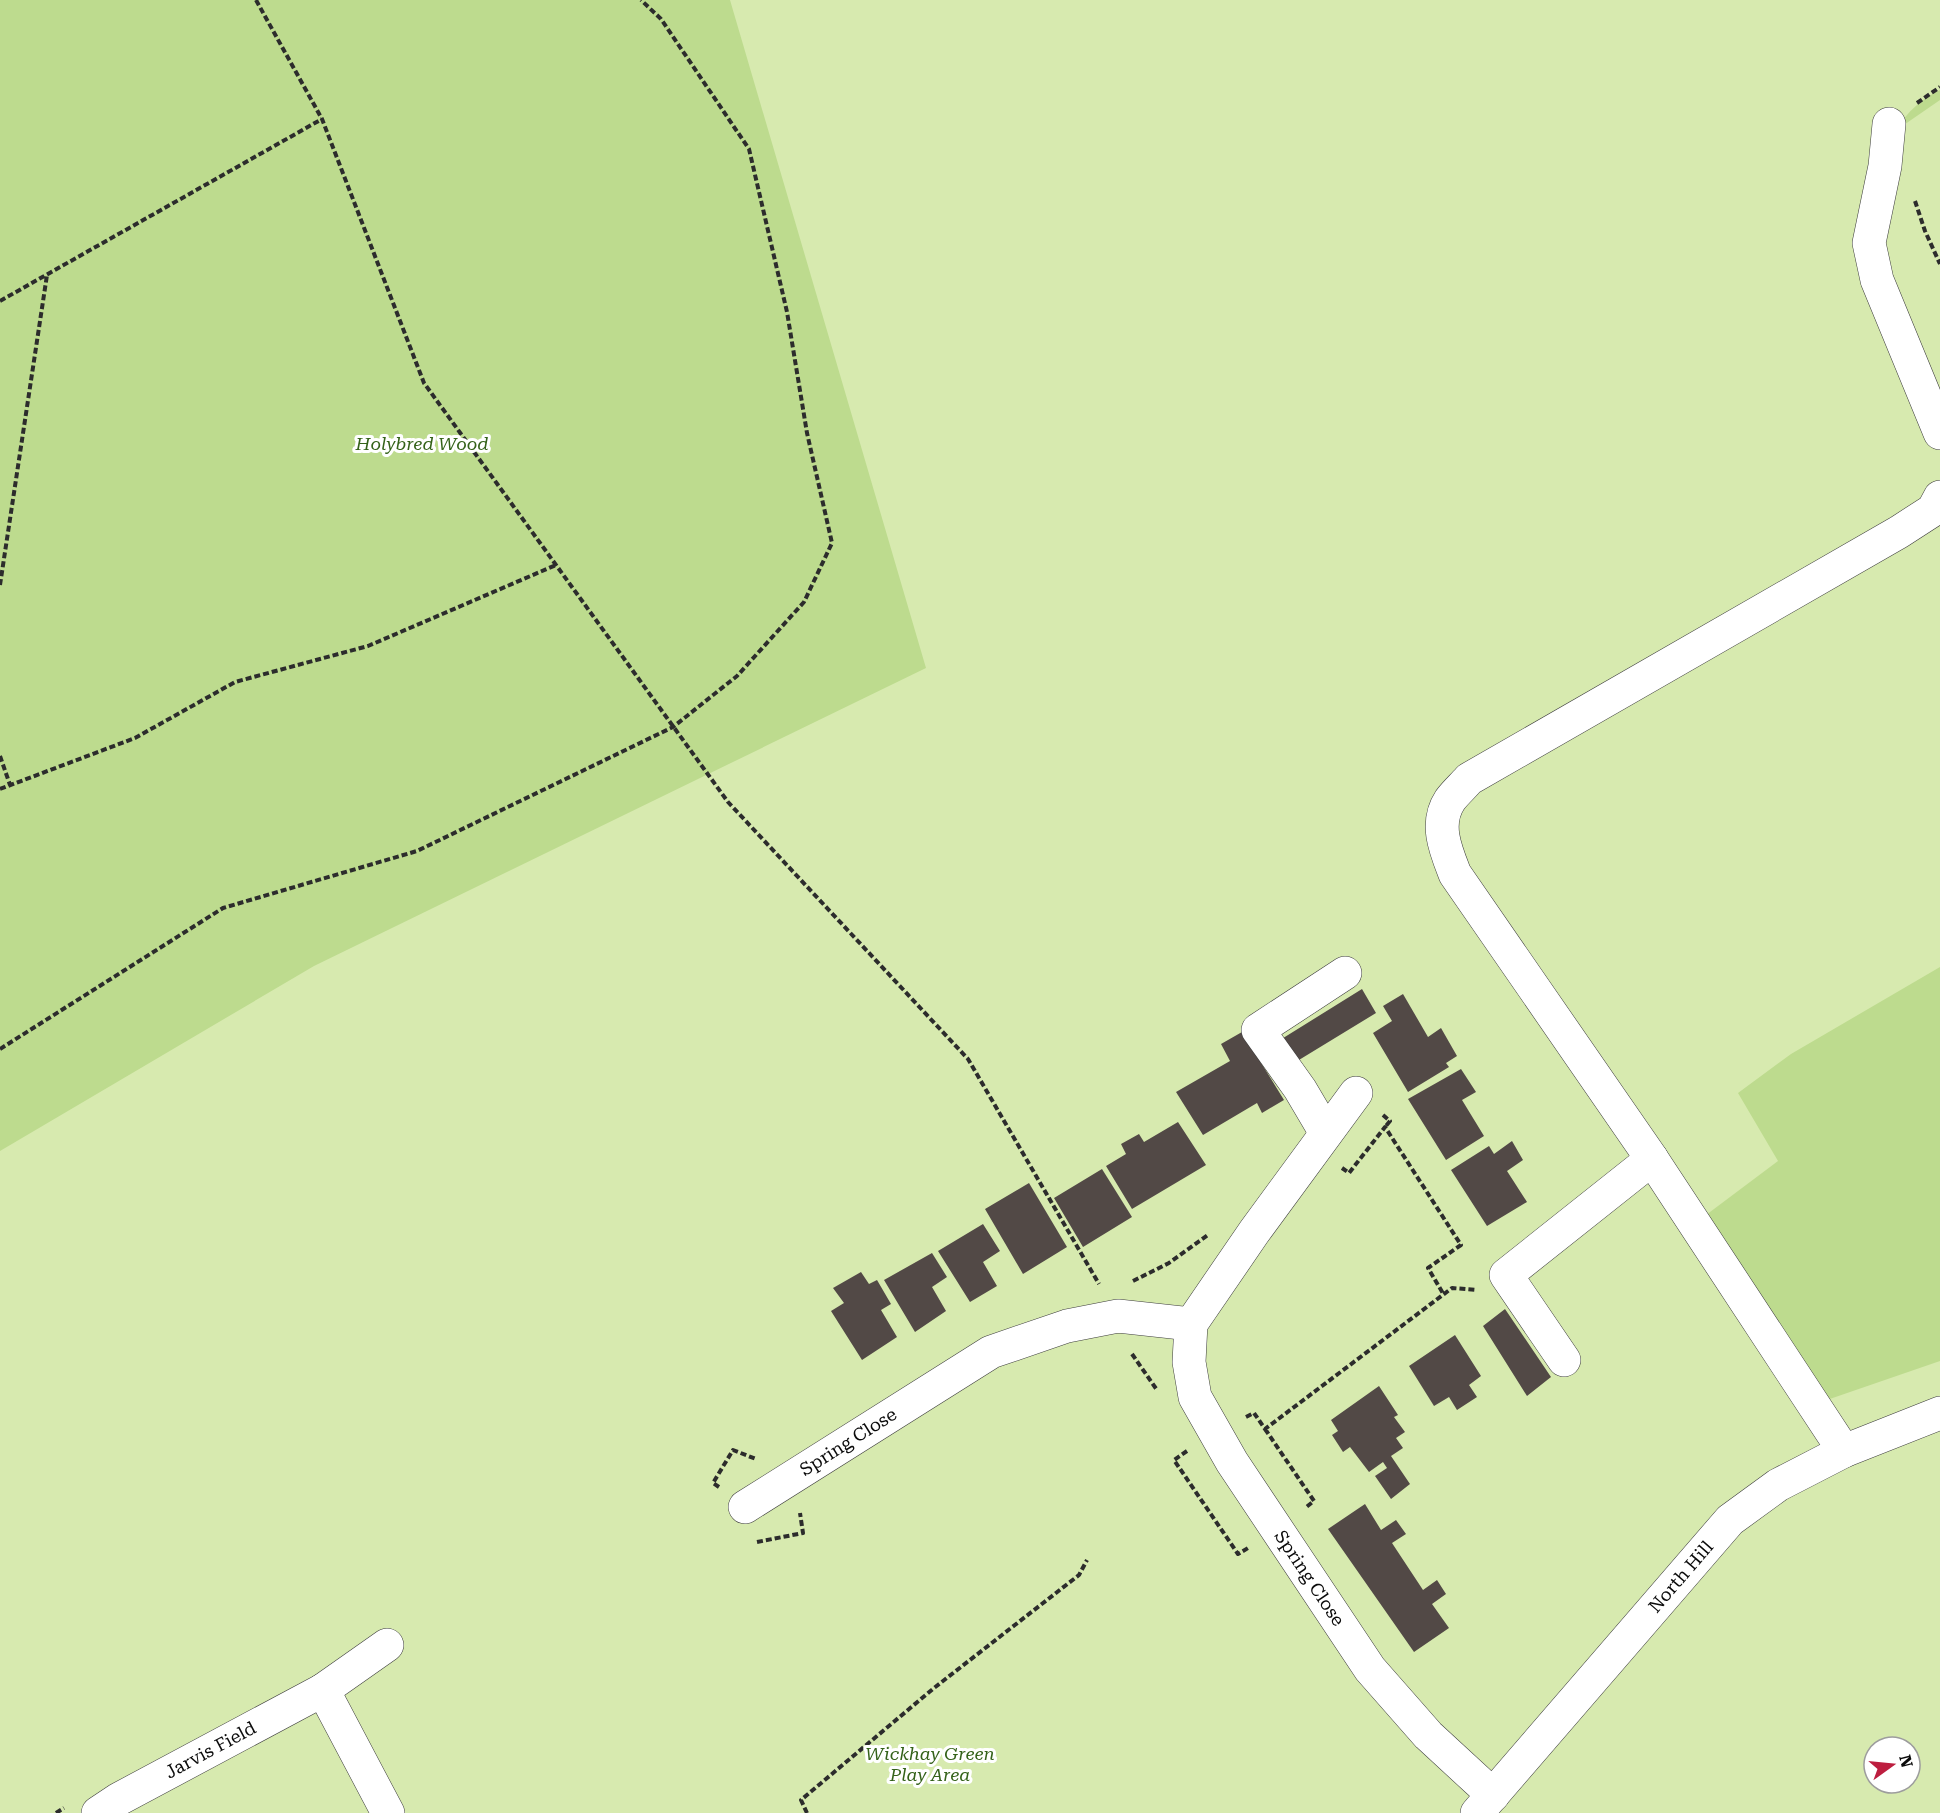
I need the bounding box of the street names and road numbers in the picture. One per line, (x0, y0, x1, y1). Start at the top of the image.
street label: Spring Close (796, 1403, 900, 1480)
street label: Spring Close (1271, 1526, 1349, 1630)
street label: North Hill (1644, 1536, 1717, 1617)
street label: Jarvis Field (161, 1717, 260, 1782)

